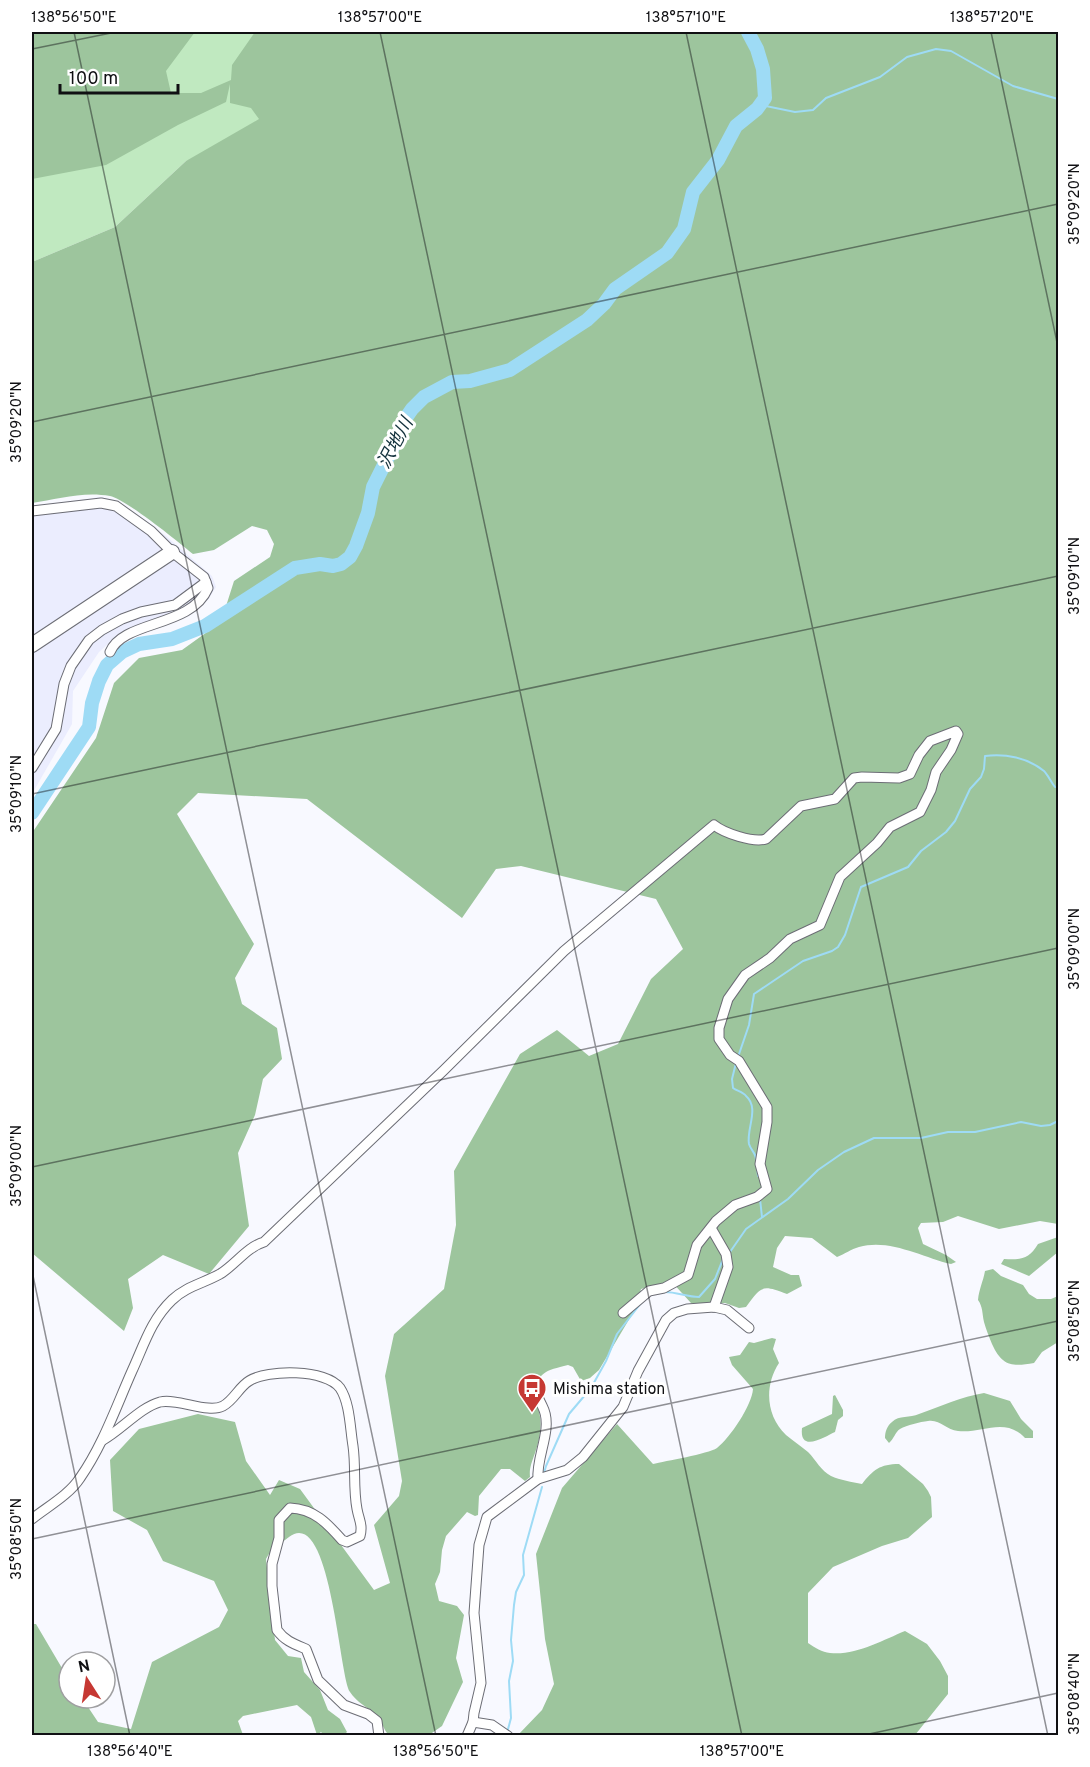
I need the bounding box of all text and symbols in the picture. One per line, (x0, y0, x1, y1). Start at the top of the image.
text: 138°56'50"E (31, 9, 117, 28)
text: 138°57'00"E (338, 9, 422, 28)
text: 138°57'10"E (646, 9, 726, 28)
text: 138°57'20"E (950, 9, 1034, 28)
scale bar (60, 57, 178, 95)
text: 100 m (69, 68, 118, 91)
text: 35°09'20"N (1066, 163, 1085, 245)
text: 35°09'20"N (8, 381, 27, 463)
water label: 沢地川 (373, 413, 420, 473)
text: 35°09'10"N (1066, 537, 1085, 615)
text: 35°09'10"N (8, 755, 27, 833)
text: 35°09'00"N (1066, 908, 1085, 990)
text: 35°09'00"N (8, 1125, 27, 1207)
text: 35°08'50"N (1066, 1280, 1085, 1362)
bus stop icon: Mishima station (516, 1372, 548, 1414)
place label: Mishima station (553, 1380, 665, 1400)
text: 35°08'50"N (8, 1498, 27, 1580)
north arrow (57, 1650, 117, 1710)
text: 35°08'40"N (1066, 1653, 1085, 1735)
text: N (77, 1656, 92, 1678)
text: 138°56'40"E (87, 1743, 173, 1762)
text: 138°56'50"E (393, 1743, 479, 1762)
text: 138°57'00"E (700, 1743, 784, 1762)

